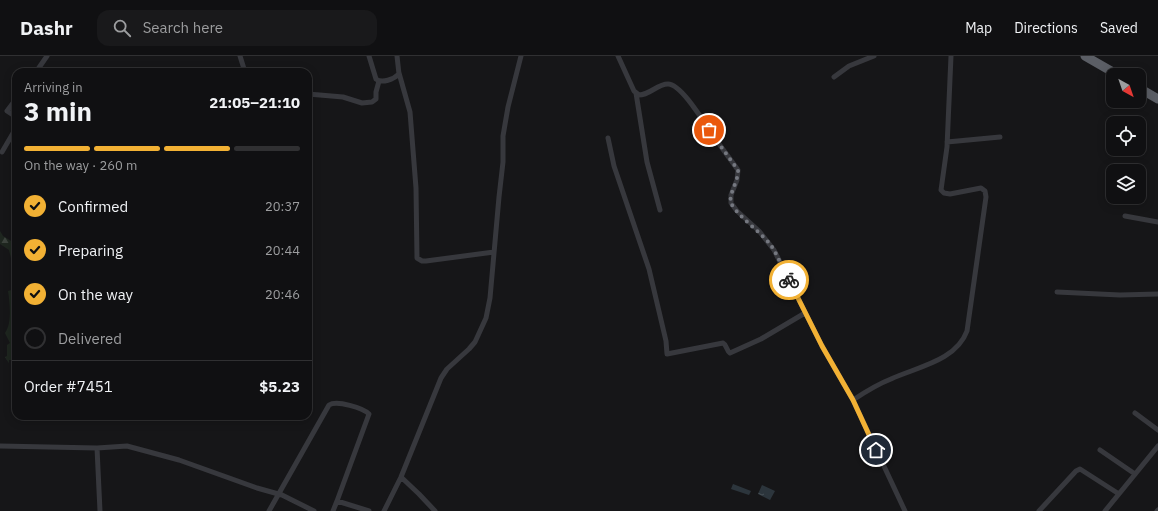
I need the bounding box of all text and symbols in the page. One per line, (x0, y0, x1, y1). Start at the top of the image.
search box (97, 10, 377, 46)
text: Dashr (20, 16, 73, 40)
icon: search (111, 17, 133, 39)
text: Search here (143, 18, 223, 37)
text: Map (965, 19, 992, 37)
text: Directions (1014, 19, 1078, 37)
text: Saved (1100, 19, 1138, 37)
north arrow (1106, 68, 1146, 108)
map controls (1106, 68, 1146, 204)
text: Arriving in (24, 79, 83, 96)
text: 21:05–21:10 (209, 93, 300, 112)
text: 3 min (24, 94, 92, 128)
pin (692, 113, 726, 147)
button: locate (1106, 116, 1146, 156)
icon: bag (698, 119, 720, 141)
text: On the way · 260 m (24, 157, 137, 174)
button: layers (1106, 164, 1146, 204)
icon: check (24, 195, 46, 217)
text: Confirmed (58, 197, 128, 216)
text: 20:37 (265, 198, 300, 215)
icon: check (24, 239, 46, 261)
text: Preparing (58, 241, 123, 260)
text: 20:44 (265, 242, 300, 259)
courier (769, 260, 809, 300)
icon: bike (778, 269, 800, 291)
icon: check (24, 283, 46, 305)
text: On the way (58, 285, 133, 304)
text: 20:46 (265, 286, 300, 303)
text: Delivered (58, 329, 122, 348)
text: Order #7451 (24, 377, 113, 396)
text: $5.23 (259, 377, 300, 396)
pin (859, 433, 893, 467)
icon: home (865, 439, 887, 461)

